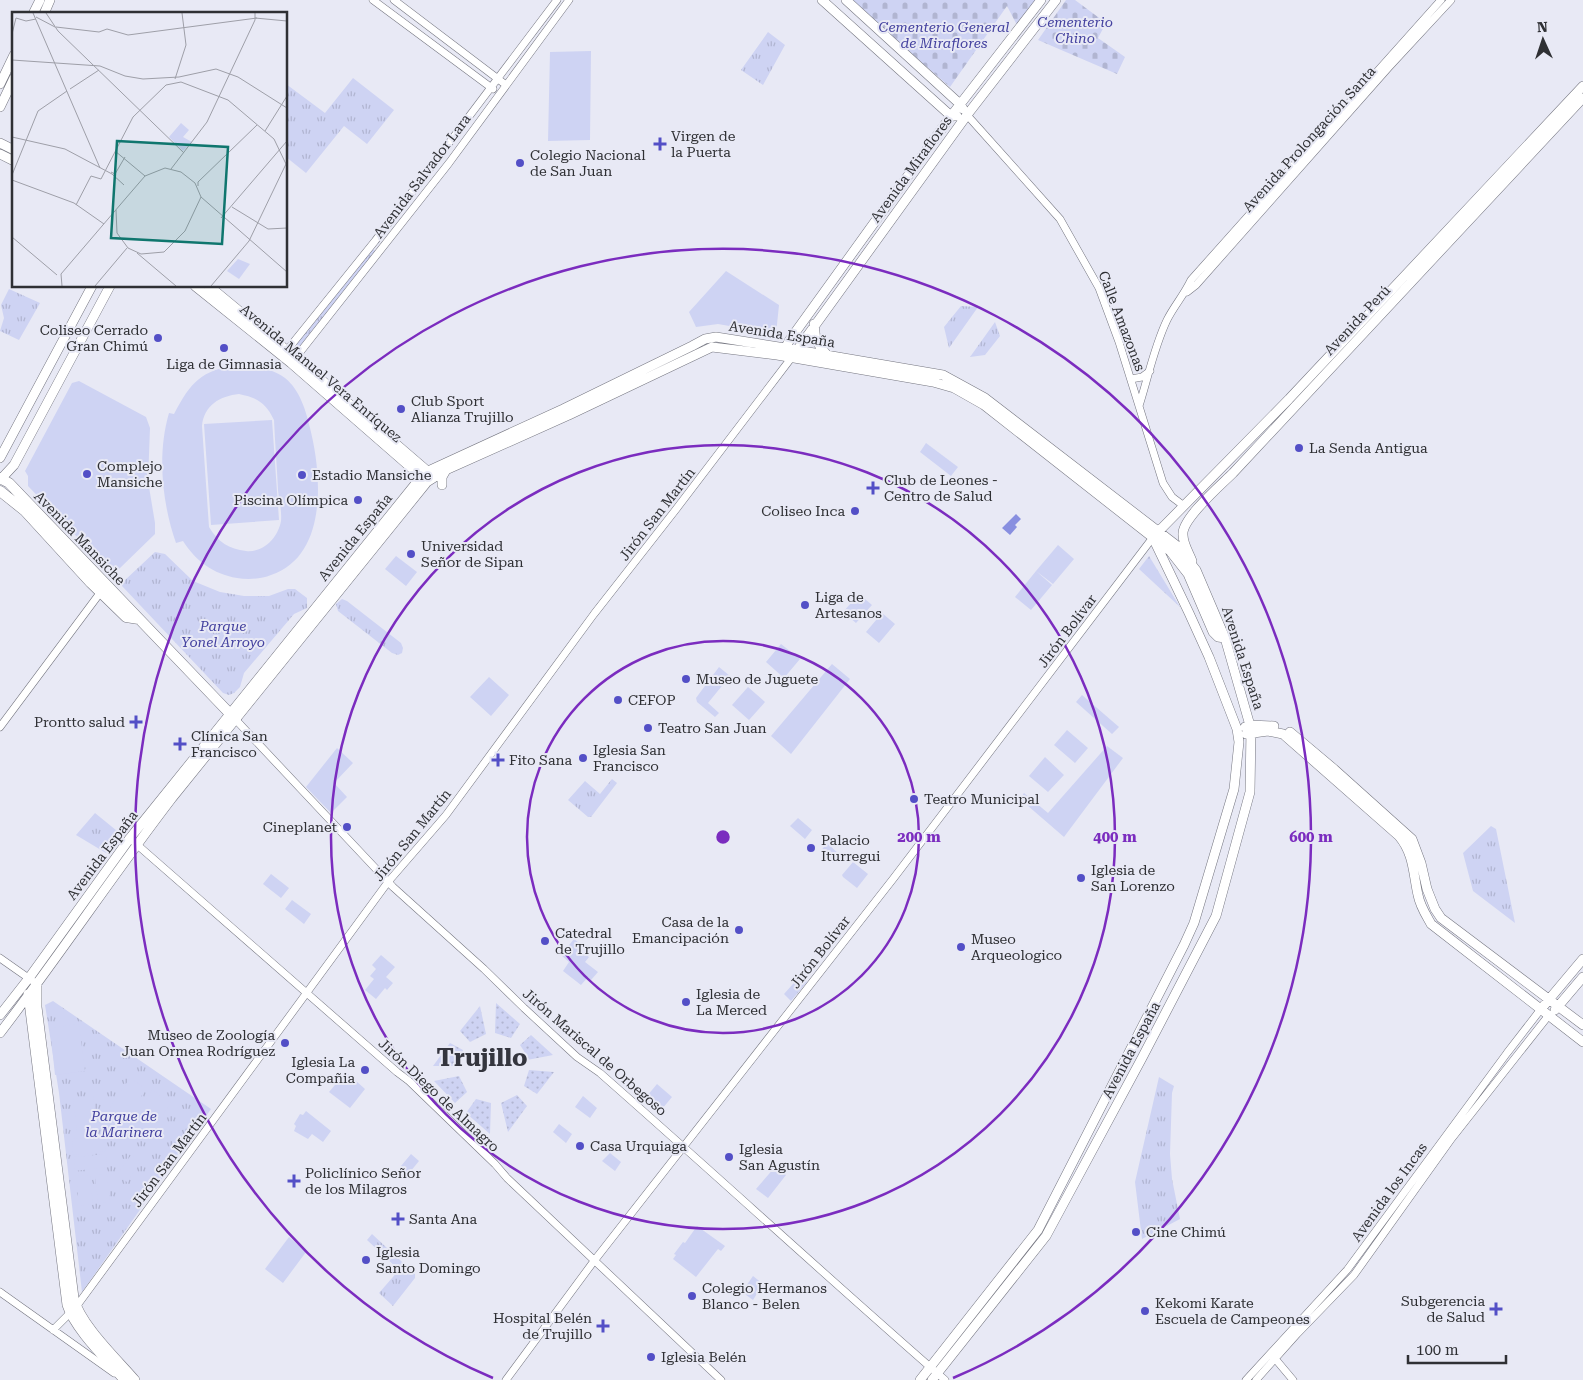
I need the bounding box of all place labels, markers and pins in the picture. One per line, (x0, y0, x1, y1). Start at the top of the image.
place label: Virgen de la Puerta (671, 128, 736, 160)
marker: Virgen de la Puerta (653, 137, 667, 151)
place label: Colegio Nacional de San Juan (530, 147, 646, 179)
marker: Colegio Nacional de San Juan (514, 157, 526, 169)
place label: Coliseo Cerrado Gran Chimú (40, 322, 148, 354)
marker: Coliseo Cerrado Gran Chimú (152, 332, 164, 344)
marker: Liga de Gimnasia (218, 342, 230, 354)
place label: Liga de Gimnasia (166, 356, 282, 372)
place label: Club Sport Alianza Trujillo (411, 393, 514, 425)
marker: Club Sport Alianza Trujillo (395, 403, 407, 415)
place label: La Senda Antigua (1309, 440, 1428, 456)
marker: La Senda Antigua (1293, 442, 1305, 454)
place label: Complejo Mansiche (97, 458, 163, 490)
place label: Estadio Mansiche (312, 467, 432, 483)
marker: Complejo Mansiche (81, 468, 93, 480)
marker: Estadio Mansiche (296, 469, 308, 481)
place label: Club de Leones - Centro de Salud (884, 472, 998, 504)
marker: Club de Leones - Centro de Salud (866, 481, 880, 495)
place label: Piscina Olímpica (234, 492, 348, 508)
marker: Piscina Olímpica (352, 494, 364, 506)
place label: Coliseo Inca (761, 503, 845, 519)
marker: Coliseo Inca (849, 505, 861, 517)
place label: Universidad Señor de Sipan (421, 538, 524, 570)
marker: Universidad Señor de Sipan (405, 548, 417, 560)
place label: Liga de Artesanos (815, 589, 882, 621)
marker: Liga de Artesanos (799, 599, 811, 611)
place label: Museo de Juguete (696, 671, 819, 687)
marker: Museo de Juguete (680, 673, 692, 685)
place label: CEFOP (628, 692, 676, 708)
marker: CEFOP (612, 694, 624, 706)
place label: Prontto salud (34, 714, 125, 730)
marker: Prontto salud (129, 715, 143, 729)
place label: Teatro San Juan (658, 720, 767, 736)
marker: Teatro San Juan (642, 722, 654, 734)
place label: Clínica San Francisco (191, 728, 268, 760)
marker: Clínica San Francisco (173, 737, 187, 751)
place label: Iglesia San Francisco (593, 742, 666, 774)
place label: Fito Sana (509, 752, 572, 768)
marker: Iglesia San Francisco (577, 752, 589, 764)
marker: Fito Sana (491, 753, 505, 767)
place label: Teatro Municipal (924, 791, 1040, 807)
marker: Teatro Municipal (908, 793, 920, 805)
place label: Cineplanet (263, 819, 337, 835)
marker: Cineplanet (341, 821, 353, 833)
centre of rings (714, 828, 732, 846)
place label: Palacio Iturregui (821, 832, 881, 864)
marker: Palacio Iturregui (805, 842, 817, 854)
place label: Iglesia de San Lorenzo (1091, 862, 1175, 894)
marker: Iglesia de San Lorenzo (1075, 872, 1087, 884)
place label: Casa de la Emancipación (632, 914, 729, 946)
marker: Casa de la Emancipación (733, 924, 745, 936)
place label: Catedral de Trujillo (555, 925, 625, 957)
place label: Museo Arqueologico (971, 931, 1062, 963)
marker: Catedral de Trujillo (539, 935, 551, 947)
marker: Museo Arqueologico (955, 941, 967, 953)
place label: Iglesia de La Merced (696, 986, 767, 1018)
marker: Iglesia de La Merced (680, 996, 692, 1008)
place label: Museo de Zoología Juan Ormea Rodríguez (122, 1027, 275, 1059)
marker: Museo de Zoología Juan Ormea Rodríguez (279, 1037, 291, 1049)
place label: Iglesia La Compañia (286, 1054, 355, 1086)
marker: Iglesia La Compañia (359, 1064, 371, 1076)
place label: Casa Urquiaga (590, 1138, 687, 1154)
marker: Casa Urquiaga (574, 1140, 586, 1152)
place label: Iglesia San Agustín (739, 1141, 820, 1173)
marker: Iglesia San Agustín (723, 1151, 735, 1163)
place label: Policlínico Señor de los Milagros (305, 1165, 421, 1197)
marker: Policlínico Señor de los Milagros (287, 1174, 301, 1188)
place label: Santa Ana (409, 1211, 478, 1227)
marker: Santa Ana (391, 1212, 405, 1226)
place label: Cine Chimú (1146, 1224, 1226, 1240)
marker: Cine Chimú (1130, 1226, 1142, 1238)
place label: Iglesia Santo Domingo (376, 1244, 481, 1276)
marker: Iglesia Santo Domingo (360, 1254, 372, 1266)
place label: Colegio Hermanos Blanco - Belen (702, 1280, 827, 1312)
marker: Colegio Hermanos Blanco - Belen (686, 1290, 698, 1302)
place label: Subgerencia de Salud (1401, 1293, 1485, 1325)
place label: Kekomi Karate Escuela de Campeones (1155, 1295, 1310, 1327)
marker: Subgerencia de Salud (1489, 1302, 1503, 1316)
marker: Kekomi Karate Escuela de Campeones (1139, 1305, 1151, 1317)
place label: Hospital Belén de Trujillo (493, 1310, 592, 1342)
marker: Hospital Belén de Trujillo (596, 1319, 610, 1333)
place label: Iglesia Belén (661, 1349, 746, 1365)
marker: Iglesia Belén (645, 1351, 657, 1363)

